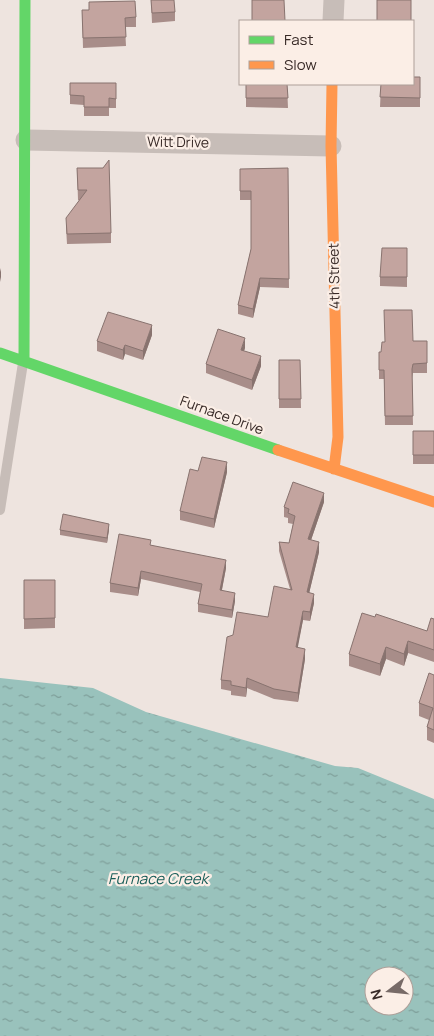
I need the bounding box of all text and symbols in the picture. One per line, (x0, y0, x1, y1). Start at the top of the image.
legend (239, 20, 414, 85)
text: Fast (284, 29, 313, 50)
text: Slow (284, 54, 317, 75)
street label: Witt Drive (147, 131, 209, 152)
street label: 4th Street (323, 242, 344, 309)
street label: Furnace Drive (178, 391, 267, 438)
water label: Furnace Creek (108, 868, 211, 889)
north arrow (364, 966, 414, 1016)
text: N (366, 987, 387, 1002)

